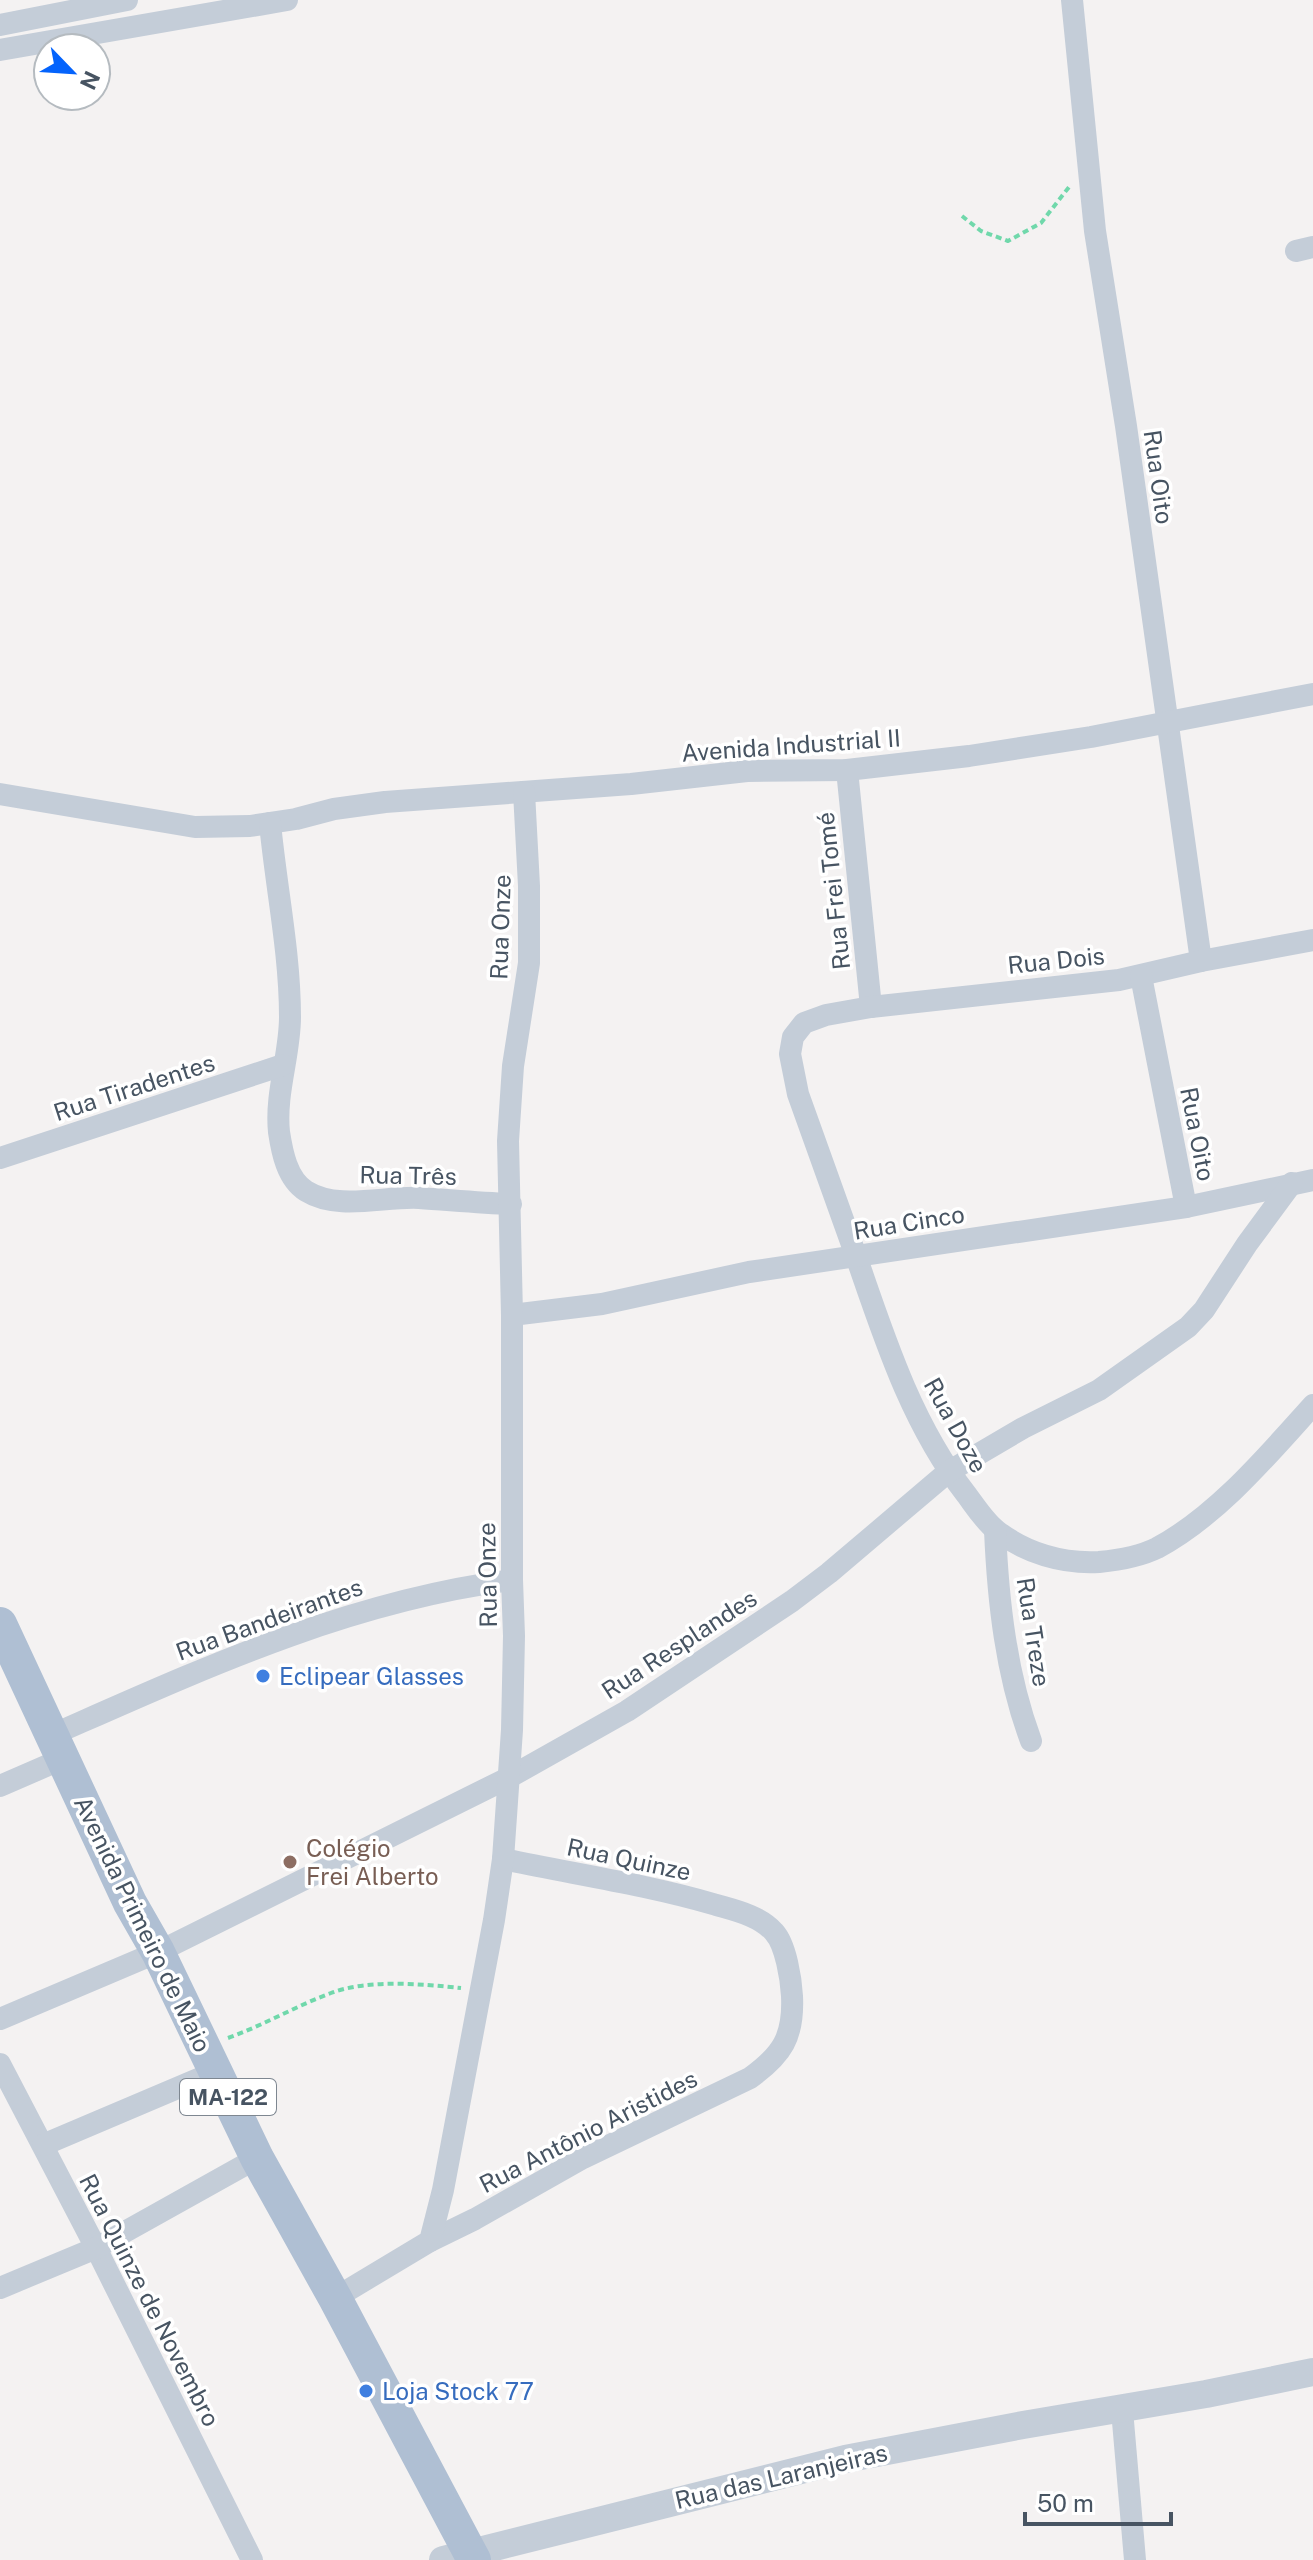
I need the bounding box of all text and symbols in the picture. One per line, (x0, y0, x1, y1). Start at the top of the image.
north arrow (32, 32, 112, 112)
text: N (75, 67, 106, 94)
street label: Rua Oito (1139, 428, 1179, 526)
street label: Avenida Industrial II (680, 723, 902, 767)
street label: Rua Frei Tomé (811, 811, 855, 971)
street label: Rua Onze (484, 874, 516, 980)
street label: Rua Dois (1006, 941, 1106, 979)
street label: Rua Tiradentes (50, 1048, 218, 1126)
street label: Rua Oito (1175, 1085, 1221, 1183)
street label: Rua Três (359, 1160, 457, 1190)
street label: Rua Cinco (851, 1199, 967, 1245)
street label: Rua Doze (919, 1373, 993, 1477)
street label: Rua Onze (472, 1522, 502, 1628)
street label: Rua Bandeirantes (172, 1572, 366, 1666)
street label: Rua Treze (1012, 1575, 1056, 1689)
street label: Rua Resplandes (596, 1583, 762, 1705)
place label: Eclipear Glasses (279, 1662, 464, 1690)
marker: Eclipear Glasses (254, 1667, 272, 1685)
street label: Avenida Primeiro de Maio (69, 1792, 217, 2056)
street label: Rua Quinze (564, 1832, 694, 1886)
place label: Colégio Frei Alberto (306, 1834, 439, 1890)
marker: Colégio Frei Alberto (281, 1853, 299, 1871)
street label: Rua Antônio Aristides (474, 2064, 702, 2198)
road number: MA-122 (180, 2079, 276, 2115)
street label: Rua Quinze de Novembro (74, 2169, 226, 2431)
place label: Loja Stock 77 (382, 2377, 534, 2405)
marker: Loja Stock 77 (357, 2382, 375, 2400)
street label: Rua das Laranjeiras (672, 2438, 890, 2514)
scale bar (1025, 2476, 1171, 2526)
text: 50 m (1037, 2489, 1094, 2517)

